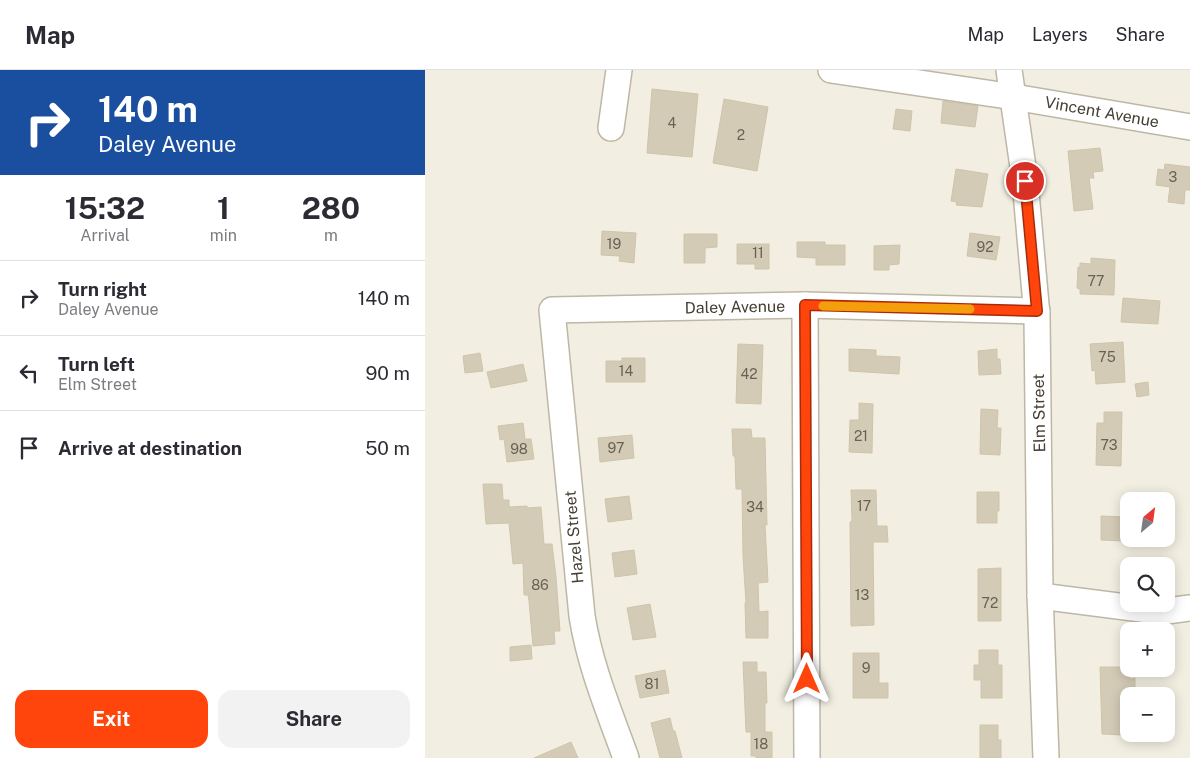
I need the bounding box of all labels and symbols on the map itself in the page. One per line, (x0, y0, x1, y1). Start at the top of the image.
street label: Vincent Avenue (1043, 93, 1161, 131)
house number: 4 (668, 115, 677, 131)
house number: 2 (737, 127, 745, 143)
pin (1004, 160, 1046, 202)
house number: 3 (1169, 169, 1178, 185)
house number: 19 (607, 236, 621, 252)
house number: 92 (976, 239, 994, 255)
house number: 11 (752, 245, 764, 261)
house number: 77 (1088, 273, 1105, 289)
street label: Daley Avenue (684, 297, 786, 317)
house number: 75 (1098, 349, 1116, 365)
house number: 14 (619, 363, 633, 379)
house number: 42 (740, 366, 758, 382)
street label: Elm Street (1029, 373, 1049, 453)
house number: 21 (854, 428, 868, 444)
house number: 73 (1101, 437, 1118, 453)
house number: 97 (608, 440, 624, 456)
house number: 98 (510, 441, 528, 457)
street label: Hazel Street (560, 490, 588, 584)
north arrow (1120, 492, 1175, 548)
house number: 17 (857, 498, 871, 514)
house number: 34 (746, 499, 764, 515)
house number: 86 (531, 577, 549, 593)
house number: 13 (855, 587, 869, 603)
house number: 72 (982, 595, 998, 611)
position arrow (780, 652, 832, 704)
house number: 9 (862, 660, 871, 676)
house number: 81 (645, 676, 659, 692)
house number: 18 (754, 736, 768, 752)

